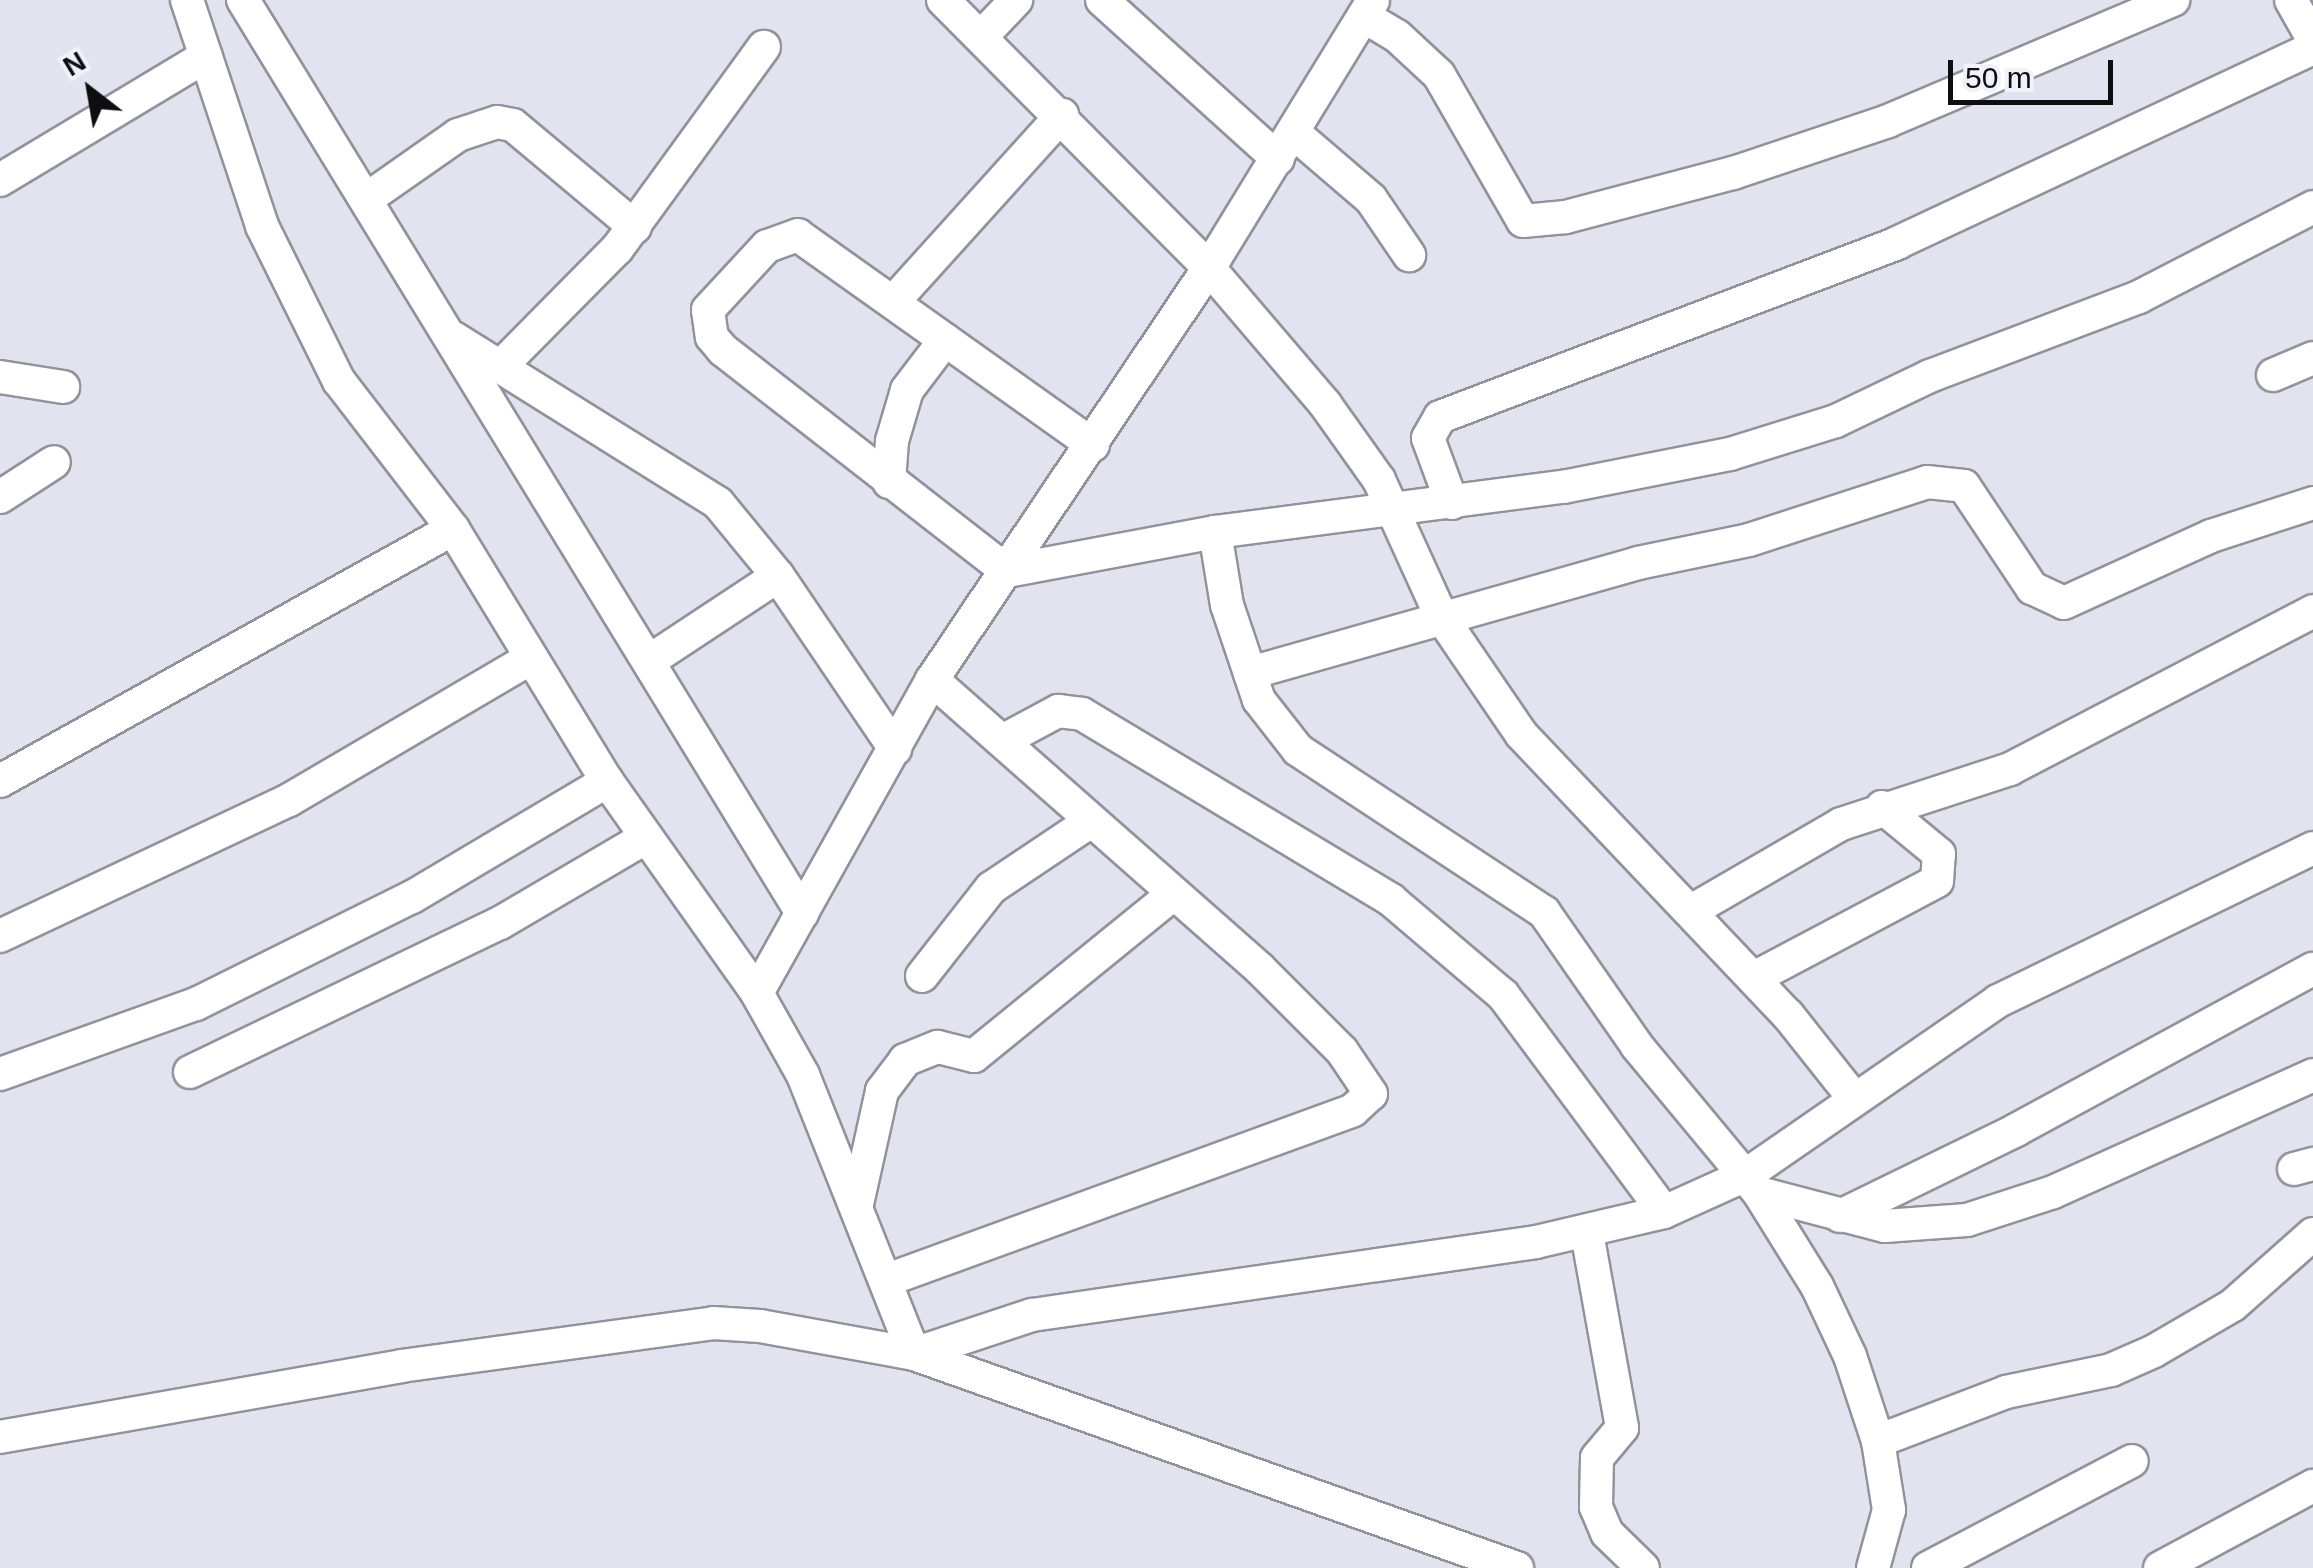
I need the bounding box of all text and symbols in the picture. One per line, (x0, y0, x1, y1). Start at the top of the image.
north arrow (40, 40, 140, 140)
scale bar (1953, 40, 2118, 102)
text: N (58, 45, 91, 82)
text: 50 m (1965, 61, 2032, 94)

